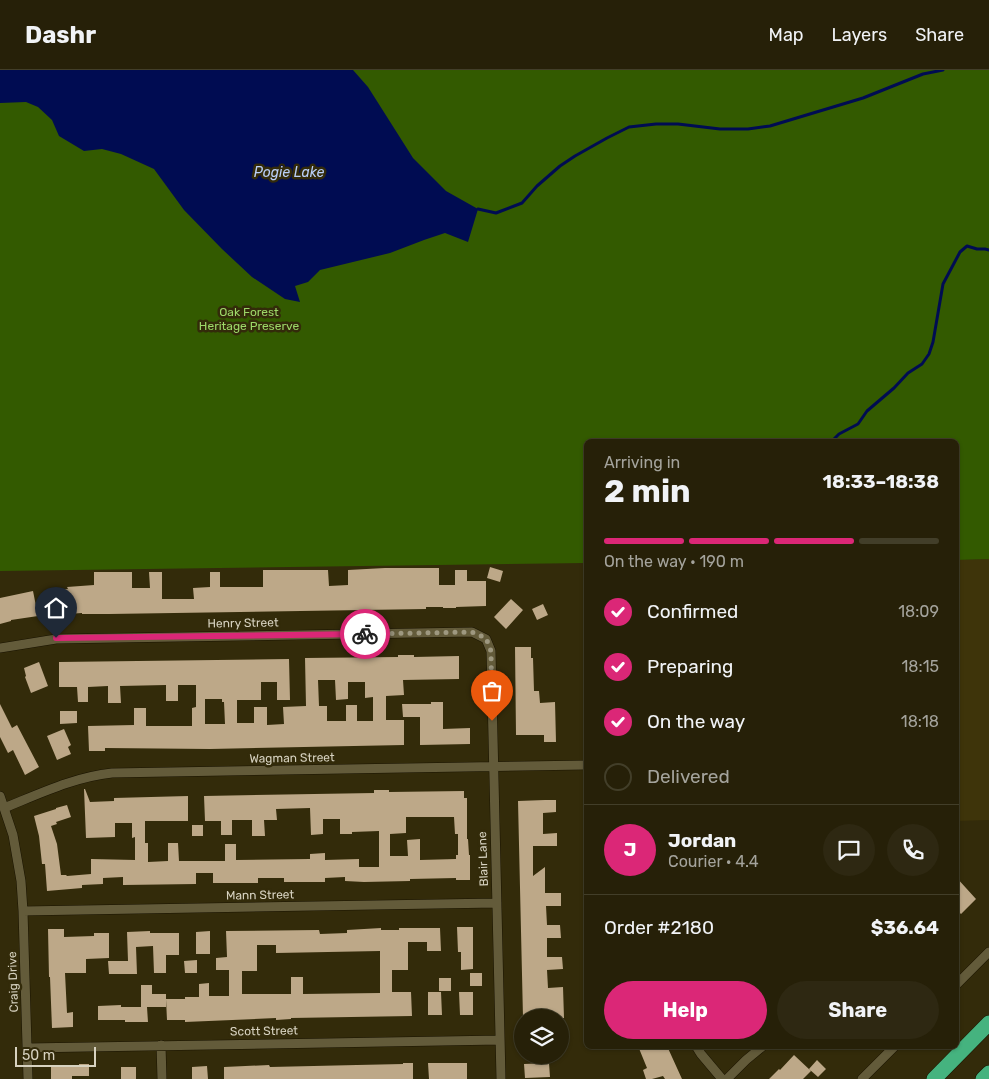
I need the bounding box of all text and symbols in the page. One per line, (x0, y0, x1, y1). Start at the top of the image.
text: Dashr (25, 21, 96, 49)
text: Map (769, 24, 804, 46)
text: Layers (832, 24, 887, 46)
text: Share (915, 24, 964, 46)
water label: Pogie Lake (254, 164, 325, 181)
park label: Oak Forest Heritage Preserve (199, 305, 299, 333)
text: Arriving in (604, 453, 680, 472)
text: 18:33–18:38 (823, 470, 939, 493)
text: 2 min (604, 472, 691, 510)
text: On the way · 190 m (604, 552, 744, 571)
pin (35, 587, 77, 638)
icon: home (42, 594, 70, 622)
icon: check (604, 598, 632, 626)
text: Confirmed (647, 600, 738, 623)
text: 18:09 (898, 602, 939, 621)
courier (340, 609, 390, 659)
street label: Henry Street (207, 615, 279, 631)
icon: bike (351, 620, 379, 648)
icon: check (604, 653, 632, 681)
text: Preparing (647, 655, 733, 678)
text: 18:15 (902, 657, 939, 676)
pin (471, 670, 513, 721)
icon: bag (478, 677, 506, 705)
icon: check (604, 708, 632, 736)
text: On the way (647, 710, 745, 733)
text: 18:18 (901, 712, 939, 731)
street label: Wagman Street (249, 750, 335, 766)
text: Delivered (647, 765, 730, 788)
button: chat (823, 824, 875, 876)
button: phone (887, 824, 939, 876)
text: Jordan (668, 829, 736, 852)
street label: Blair Lane (475, 831, 491, 887)
text: J (624, 838, 636, 861)
text: Courier · 4.4 (668, 852, 759, 871)
street label: Mann Street (226, 887, 295, 903)
text: Order #2180 (604, 916, 714, 939)
text: $36.64 (871, 916, 939, 939)
street label: Craig Drive (5, 951, 21, 1013)
button: Help (604, 981, 767, 1039)
button: Share (777, 981, 939, 1039)
map controls (514, 1009, 569, 1064)
button: layers (514, 1009, 569, 1064)
street label: Scott Street (230, 1023, 298, 1039)
scale bar (15, 1044, 96, 1067)
text: 50 m (22, 1047, 55, 1064)

